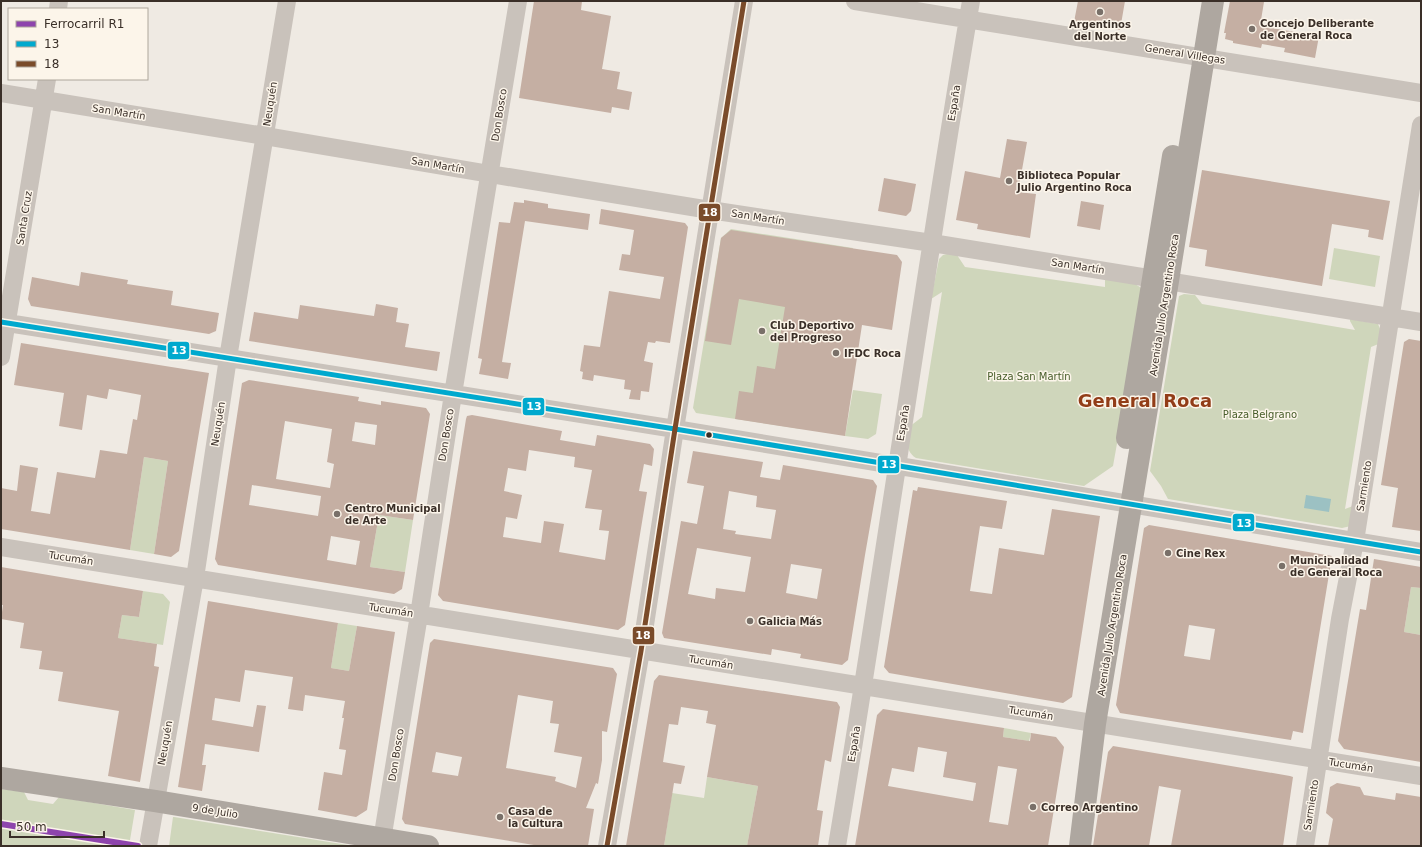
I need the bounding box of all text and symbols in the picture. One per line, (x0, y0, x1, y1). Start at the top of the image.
marker: Argentinos del Norte (1095, 7, 1105, 17)
legend (8, 8, 148, 80)
text: Ferrocarril R1 (44, 17, 124, 31)
place label: Concejo Deliberante de General Roca (1260, 18, 1374, 41)
place label: Argentinos del Norte (1069, 19, 1131, 42)
marker: Concejo Deliberante de General Roca (1247, 24, 1257, 34)
text: 13 (44, 37, 59, 51)
street label: General Villegas (1144, 42, 1226, 66)
text: 18 (44, 57, 59, 71)
street label: Neuquén (261, 81, 279, 127)
street label: España (946, 84, 962, 122)
street label: Don Bosco (489, 88, 509, 142)
street label: San Martín (92, 102, 146, 122)
street label: San Martín (411, 155, 465, 175)
place label: Biblioteca Popular Julio Argentino Roca (1016, 170, 1132, 193)
marker: Biblioteca Popular Julio Argentino Roca (1004, 176, 1014, 186)
street label: Santa Cruz (14, 190, 34, 246)
line badge: 18 (698, 203, 721, 222)
text: 18 (702, 206, 718, 219)
street label: San Martín (731, 207, 785, 227)
street label: Avenida Julio Argentino Roca (1147, 233, 1181, 377)
street label: San Martín (1051, 256, 1105, 276)
place label: Club Deportivo del Progreso (770, 320, 854, 343)
marker: Club Deportivo del Progreso (757, 326, 767, 336)
line badge: 13 (167, 341, 190, 360)
text: 13 (171, 344, 187, 357)
marker: IFDC Roca (831, 348, 841, 358)
place label: IFDC Roca (844, 348, 901, 359)
park label: Plaza San Martín (987, 371, 1071, 382)
district label: General Roca (1078, 390, 1212, 411)
line badge: 13 (522, 397, 545, 416)
text: 13 (526, 400, 542, 413)
street label: Neuquén (209, 401, 227, 447)
street label: España (895, 404, 911, 442)
street label: Don Bosco (436, 408, 456, 462)
park label: Plaza Belgrano (1223, 409, 1297, 420)
unlabelled marker (704, 430, 714, 440)
line badge: 13 (877, 455, 900, 474)
text: 13 (881, 458, 897, 471)
street label: Sarmiento (1355, 460, 1373, 512)
place label: Centro Municipal de Arte (345, 503, 441, 526)
marker: Centro Municipal de Arte (332, 509, 342, 519)
line badge: 13 (1232, 513, 1255, 532)
text: 13 (1236, 517, 1252, 530)
marker: Cine Rex (1163, 548, 1173, 558)
place label: Cine Rex (1176, 548, 1226, 559)
street label: Tucumán (47, 549, 94, 567)
street label: Avenida Julio Argentino Roca (1095, 553, 1129, 697)
place label: Municipalidad de General Roca (1290, 555, 1382, 578)
marker: Municipalidad de General Roca (1277, 561, 1287, 571)
street label: Tucumán (367, 601, 414, 619)
marker: Galicia Más (745, 616, 755, 626)
place label: Galicia Más (758, 616, 822, 627)
line badge: 18 (632, 626, 655, 645)
text: 18 (635, 629, 651, 642)
street label: Tucumán (687, 653, 734, 671)
street label: Tucumán (1007, 704, 1054, 722)
street label: Neuquén (156, 720, 174, 766)
street label: España (846, 725, 862, 763)
street label: Don Bosco (386, 728, 406, 782)
street label: Tucumán (1327, 756, 1374, 774)
street label: Sarmiento (1302, 779, 1320, 831)
street label: 9 de Julio (191, 802, 239, 820)
marker: Correo Argentino (1028, 802, 1038, 812)
place label: Correo Argentino (1041, 802, 1138, 813)
place label: Casa de la Cultura (508, 806, 563, 829)
marker: Casa de la Cultura (495, 812, 505, 822)
scale bar (10, 813, 104, 839)
text: 50 m (16, 820, 47, 834)

